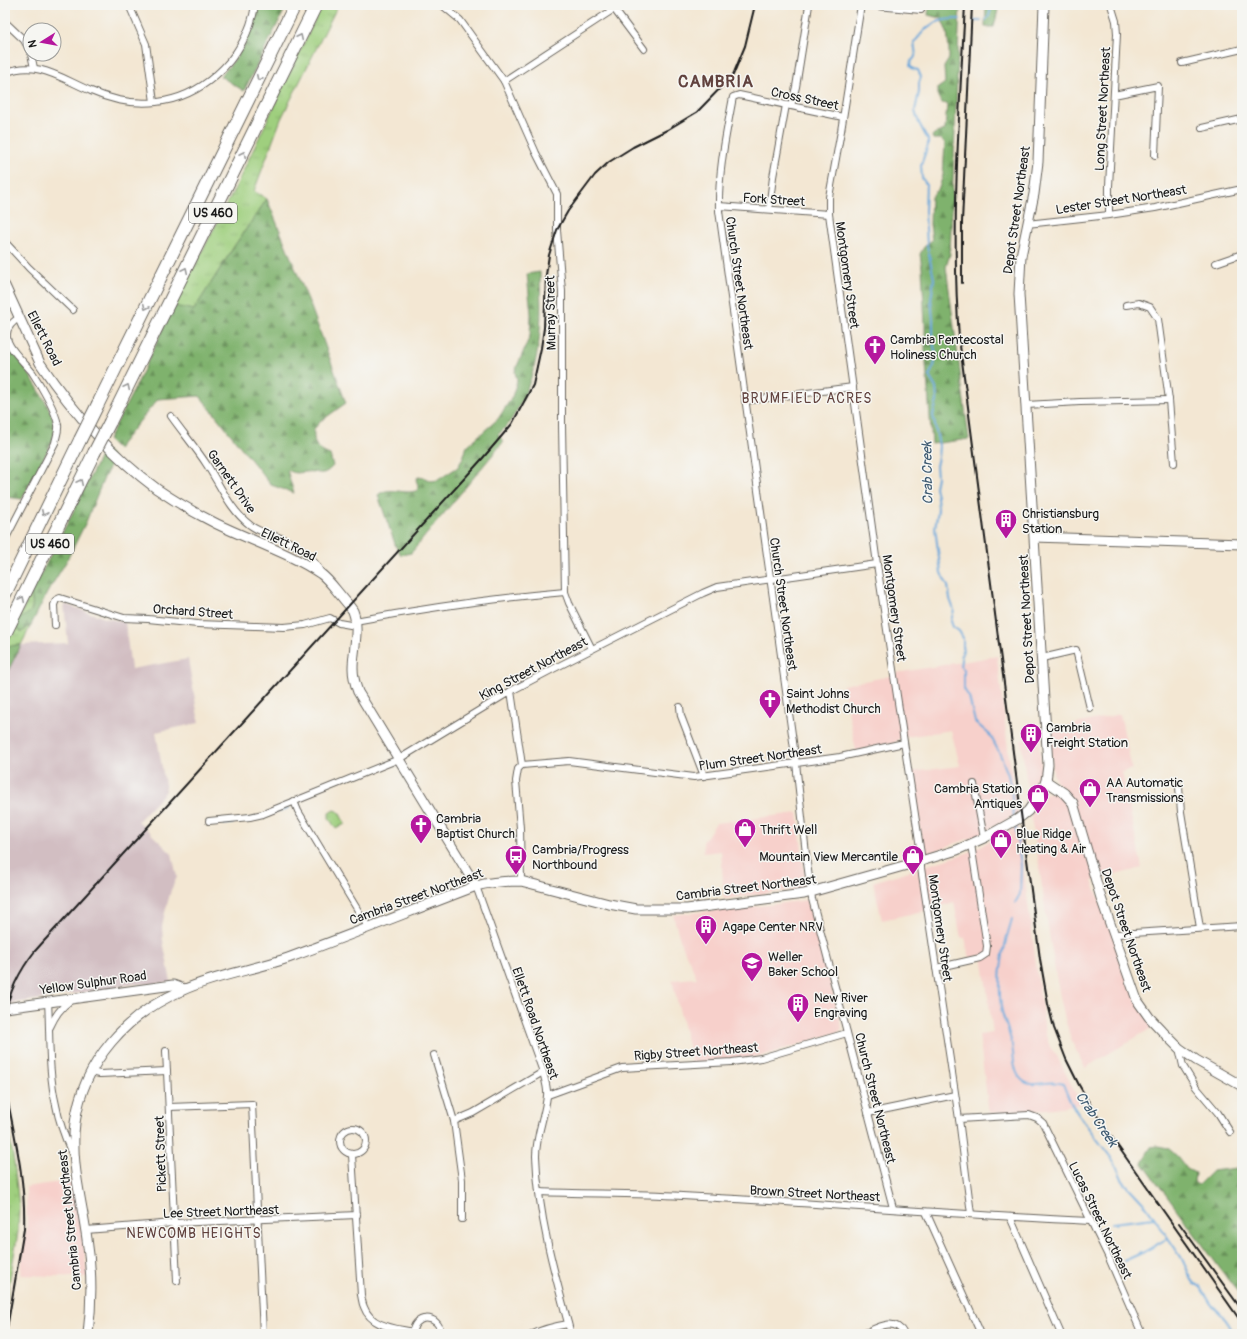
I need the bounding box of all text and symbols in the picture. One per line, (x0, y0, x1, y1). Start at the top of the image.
north arrow (22, 22, 62, 62)
one-way arrow (295, 34, 303, 41)
text: N (25, 38, 40, 49)
street label: Long Street Northeast (1092, 46, 1114, 172)
district label: CAMBRIA (678, 71, 754, 92)
one-way arrow (256, 73, 264, 81)
street label: Cross Street (769, 84, 841, 114)
street label: Depot Street Northeast (1000, 144, 1034, 275)
one-way arrow (238, 150, 245, 158)
street label: Lester Street Northeast (1055, 182, 1188, 218)
street label: Fork Street (742, 190, 806, 210)
road number: US 460 (189, 203, 237, 223)
street label: Church Street Northeast (722, 216, 756, 351)
street label: Montgomery Street (832, 221, 863, 330)
one-way arrow (180, 267, 188, 274)
street label: Murray Street (542, 275, 560, 351)
one-way arrow (143, 303, 151, 310)
street label: Ellett Road (23, 308, 65, 369)
place label: Cambria Pentecostal Holiness Church (890, 332, 1004, 363)
church icon: Cambria Pentecostal Holiness Church (862, 333, 888, 366)
one-way arrow (122, 383, 130, 391)
district label: BRUMFIELD ACRES (741, 390, 873, 407)
water label: Crab Creek (918, 440, 937, 505)
street label: Garnett Drive (203, 447, 259, 517)
one-way arrow (75, 479, 83, 487)
place label: Christiansburg Station (1022, 506, 1100, 537)
building icon: Christiansburg Station (993, 507, 1019, 540)
one-way arrow (42, 509, 49, 517)
street label: Ellett Road (258, 525, 319, 565)
road number: US 460 (26, 534, 74, 554)
street label: Church Street Northeast (766, 537, 800, 672)
street label: Depot Street Northeast (1016, 553, 1038, 684)
street label: Montgomery Street (879, 554, 910, 663)
one-way arrow (17, 596, 25, 603)
street label: Orchard Street (152, 601, 234, 623)
street label: King Street Northeast (477, 633, 591, 704)
place label: Saint Johns Methodist Church (786, 686, 881, 717)
church icon: Saint Johns Methodist Church (757, 687, 783, 720)
place label: Cambria Freight Station (1046, 720, 1128, 751)
building icon: Cambria Freight Station (1018, 721, 1044, 754)
street label: Plum Street Northeast (698, 741, 823, 775)
place label: AA Automatic Transmissions (1106, 775, 1184, 806)
shop icon: AA Automatic Transmissions (1077, 776, 1103, 809)
place label: Cambria Station Antiques (934, 781, 1022, 812)
shop icon: Cambria Station Antiques (1025, 782, 1051, 815)
place label: Cambria Baptist Church (436, 811, 515, 842)
church icon: Cambria Baptist Church (408, 812, 434, 845)
shop icon: Thrift Well (732, 816, 758, 849)
place label: Thrift Well (760, 822, 817, 838)
place label: Blue Ridge Heating & Air (1016, 826, 1087, 857)
shop icon: Blue Ridge Heating & Air (988, 827, 1014, 860)
place label: Cambria/Progress Northbound (532, 842, 629, 873)
bus stop icon: Cambria/Progress Northbound (503, 843, 529, 876)
shop icon: Mountain View Mercantile (900, 843, 926, 876)
place label: Mountain View Mercantile (759, 849, 899, 865)
street label: Cambria Street Northeast (347, 865, 486, 929)
street label: Depot Street Northeast (1097, 867, 1155, 995)
street label: Cambria Street Northeast (675, 871, 818, 905)
street label: Montgomery Street (925, 874, 956, 983)
building icon: Agape Center NRV (693, 913, 719, 946)
place label: Agape Center NRV (722, 919, 823, 935)
place label: Weller Baker School (768, 949, 838, 980)
school or university icon: Weller Baker School (739, 950, 765, 983)
street label: Ellett Road Northeast (508, 965, 562, 1082)
street label: Yellow Sulphur Road (38, 968, 148, 999)
place label: New River Engraving (814, 990, 868, 1021)
building icon: New River Engraving (785, 991, 811, 1024)
street label: Church Street Northeast (851, 1031, 899, 1166)
street label: Rigby Street Northeast (633, 1040, 759, 1064)
water label: Crab Creek (1072, 1088, 1122, 1151)
street label: Pickett Street (152, 1115, 170, 1192)
street label: Cambria Street Northeast (55, 1148, 85, 1291)
street label: Lucas Street Northeast (1065, 1159, 1136, 1282)
street label: Brown Street Northeast (749, 1183, 881, 1205)
street label: Lee Street Northeast (163, 1202, 280, 1222)
district label: NEWCOMB HEIGHTS (126, 1225, 262, 1242)

